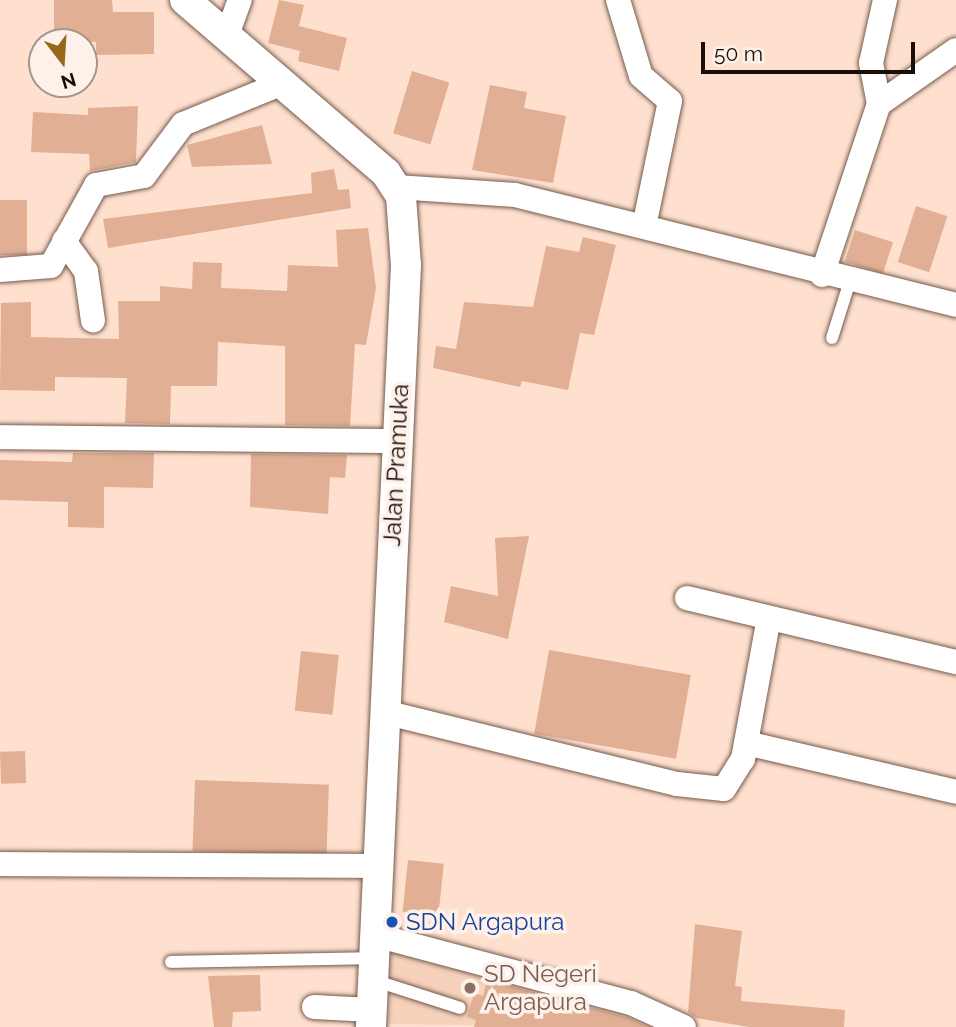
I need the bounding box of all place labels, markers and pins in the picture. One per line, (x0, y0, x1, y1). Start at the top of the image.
place label: SDN Argapura (406, 908, 565, 936)
marker: SDN Argapura (384, 914, 400, 930)
place label: SD Negeri Argapura (484, 960, 597, 1016)
marker: SD Negeri Argapura (462, 980, 478, 996)

